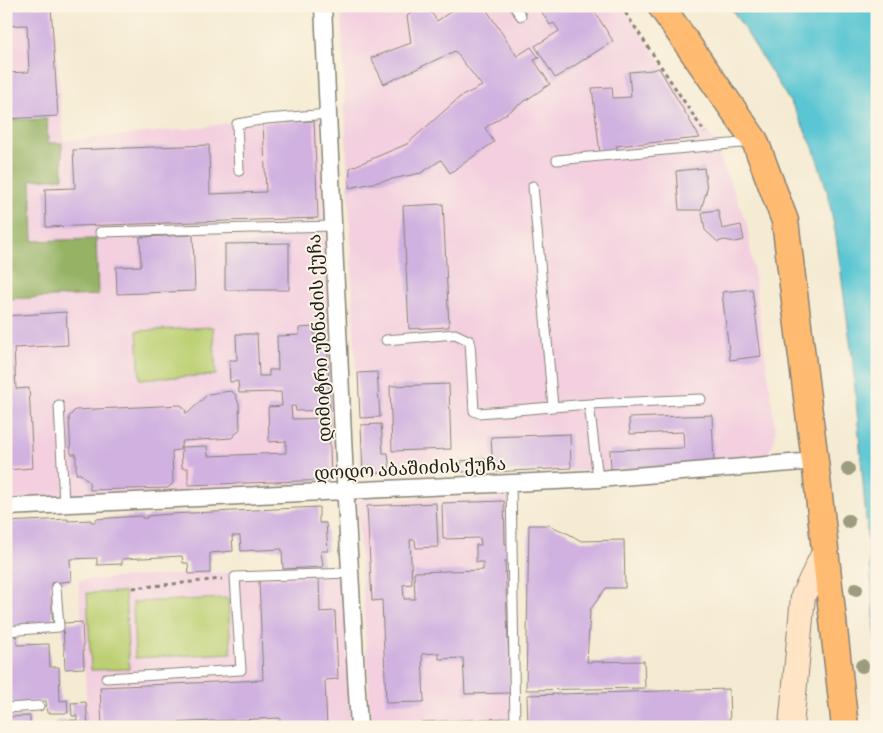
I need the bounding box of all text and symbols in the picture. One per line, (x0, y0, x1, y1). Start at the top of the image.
street label: დიმიტრი უზნაძის ქუჩა (300, 233, 338, 443)
street label: დოდო აბაშიძის ქუჩა (313, 449, 507, 487)

